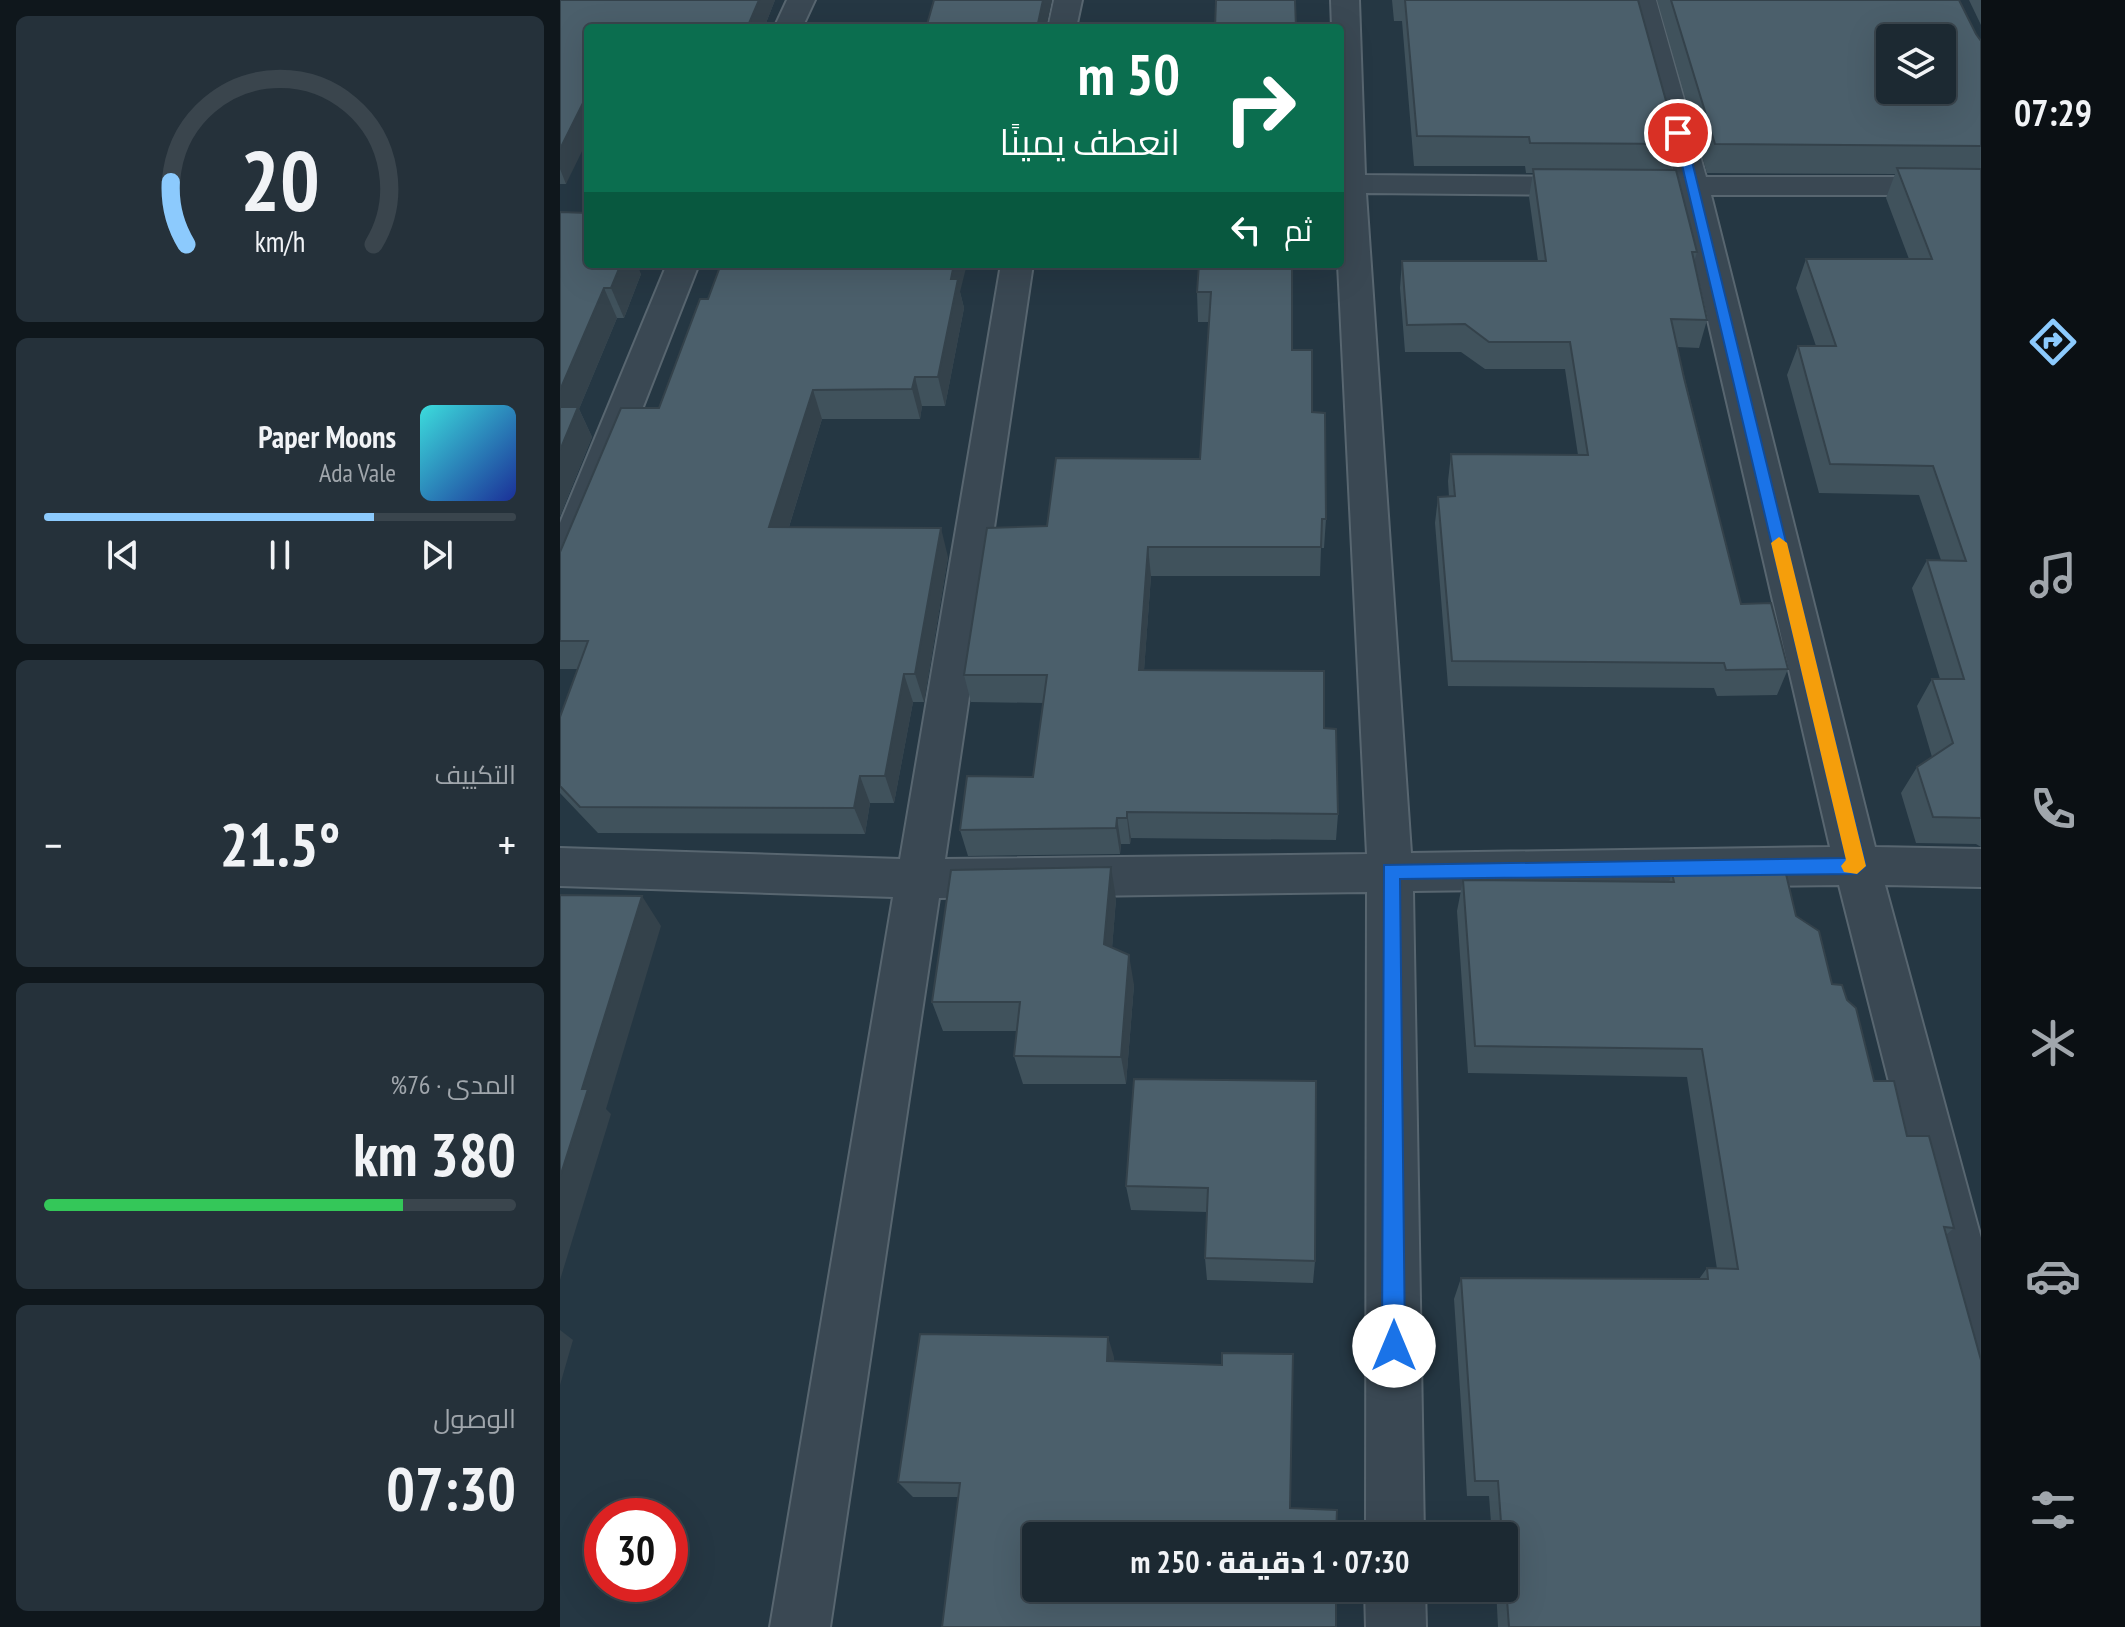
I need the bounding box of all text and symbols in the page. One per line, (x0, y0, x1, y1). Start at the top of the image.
map controls (1876, 24, 1956, 104)
button: layers (1876, 24, 1956, 104)
text: 50 m (1078, 38, 1180, 110)
icon: right (1208, 56, 1312, 160)
text: 07:29 (2014, 89, 2092, 136)
pin (1644, 99, 1712, 167)
icon: arrive (1656, 111, 1700, 155)
text: انعطف يمينًا (1000, 118, 1180, 165)
text: 20 (240, 126, 320, 234)
icon: left (1224, 208, 1268, 252)
text: ثم (1284, 210, 1312, 249)
text: km/h (255, 223, 305, 260)
icon: directions (2025, 314, 2081, 370)
text: Paper Moons (258, 417, 396, 456)
text: Ada Vale (319, 456, 396, 489)
icon: previous (101, 533, 145, 577)
icon: pause (258, 533, 302, 577)
icon: next (415, 533, 459, 577)
icon: music (2025, 547, 2081, 603)
text: التكييف (434, 758, 516, 791)
icon: phone (2025, 781, 2081, 837)
text: 21.5° (220, 805, 340, 883)
text: − (44, 816, 62, 873)
text: + (498, 816, 516, 873)
icon: climate (2025, 1015, 2081, 1071)
text: المدى · 76% (391, 1068, 516, 1101)
text: 380 km (353, 1115, 516, 1193)
icon: car (2025, 1248, 2081, 1304)
position arrow (1352, 1304, 1436, 1388)
text: الوصول (433, 1402, 516, 1435)
text: 07:30 (386, 1449, 516, 1527)
icon: filters (2025, 1482, 2081, 1538)
speed limit sign: 30 (584, 1498, 688, 1602)
text: 07:30 · 1 دقيقة · 250 m (1131, 1542, 1409, 1581)

